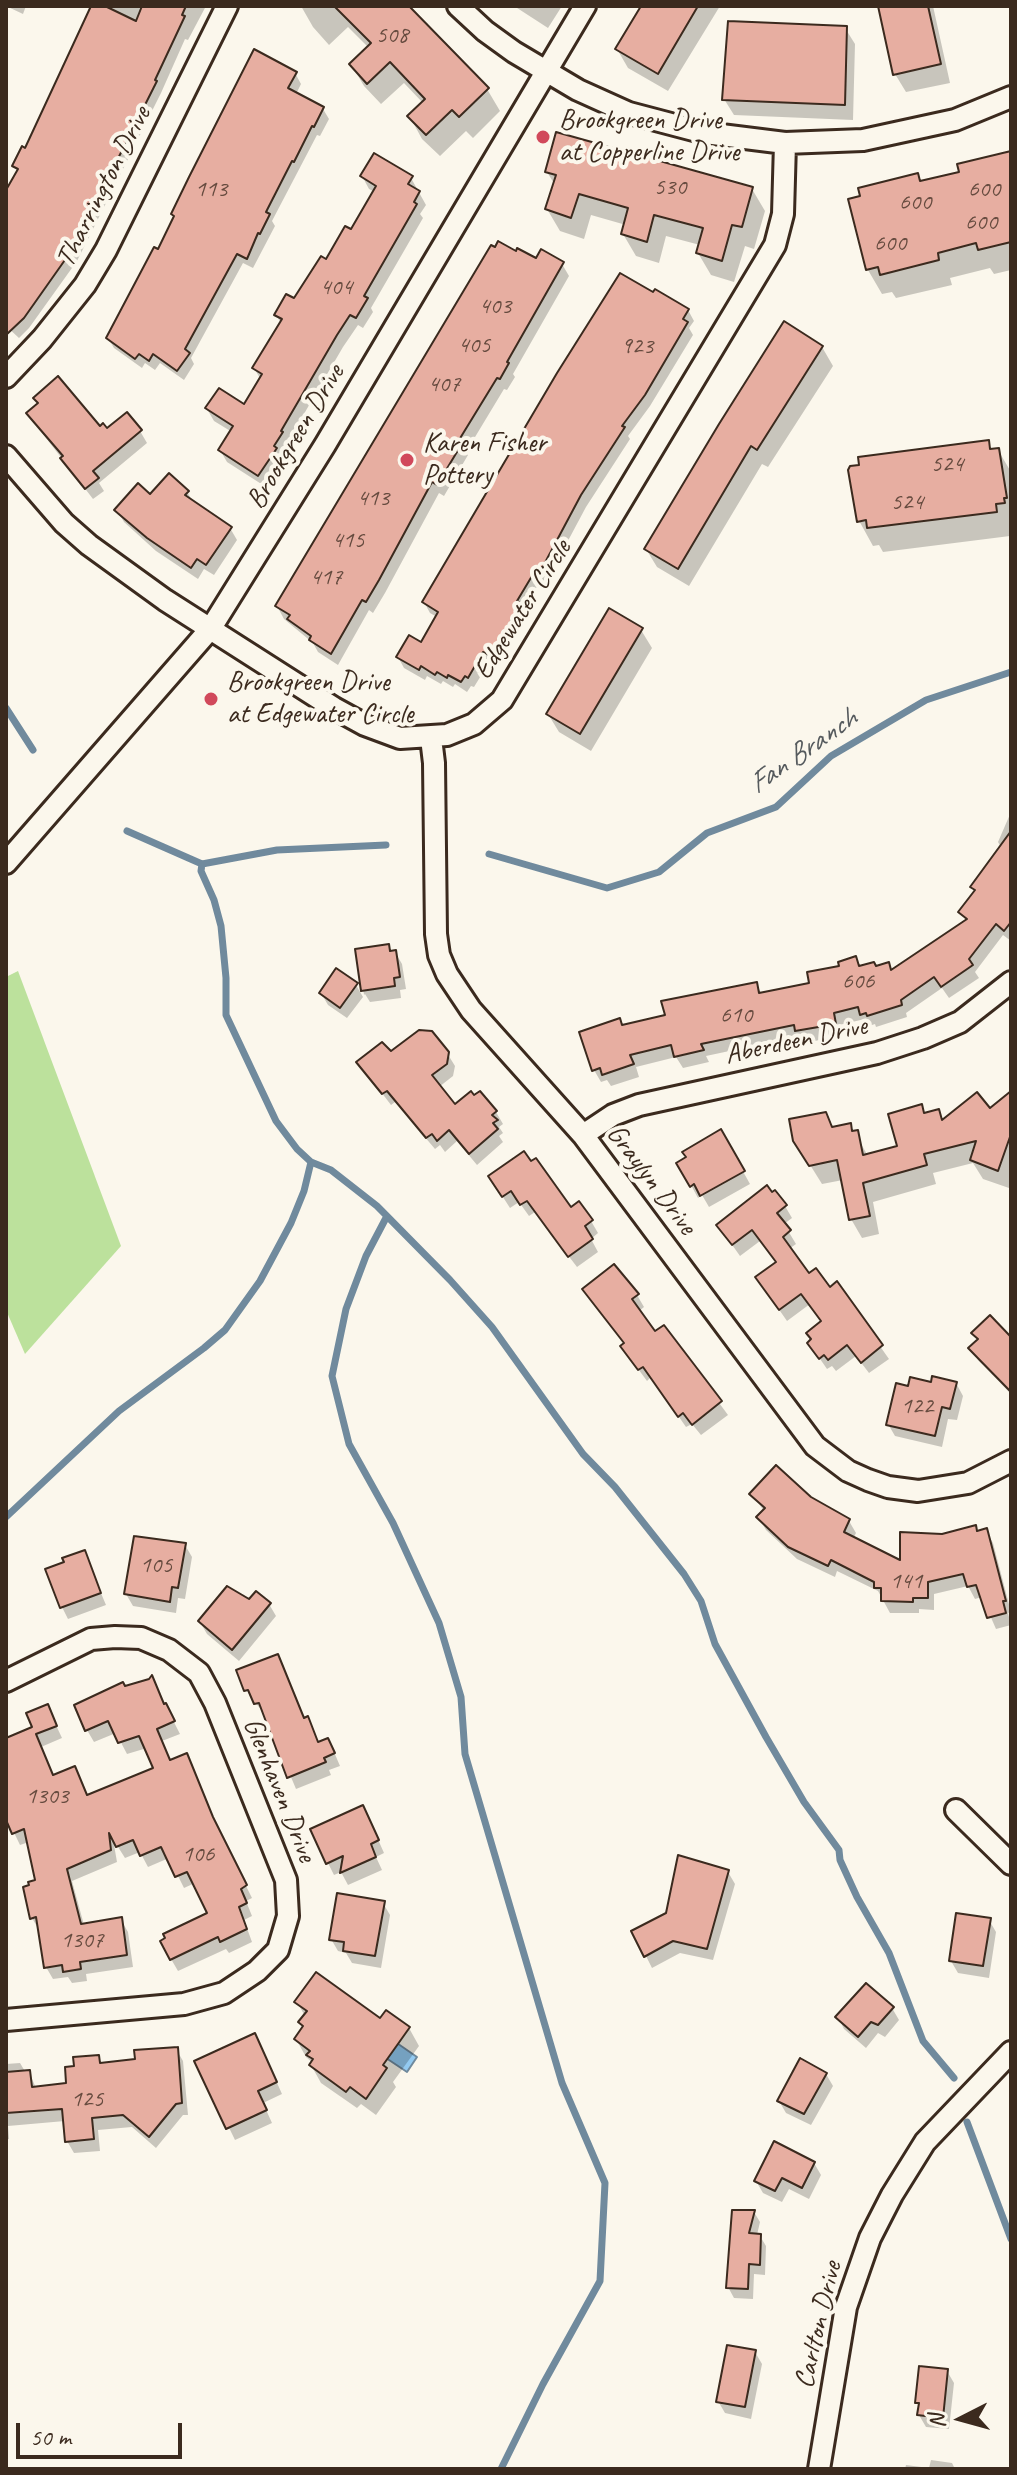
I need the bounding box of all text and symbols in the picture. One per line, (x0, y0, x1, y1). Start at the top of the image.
house number: 508 (376, 22, 408, 50)
street label: Tharrington Drive (49, 101, 159, 273)
place label: Brookgreen Drive at Copperline Drive (559, 104, 739, 170)
marker: Brookgreen Drive at Copperline Drive (534, 128, 552, 146)
house number: 530 (654, 174, 686, 202)
house number: 113 (195, 176, 227, 204)
house number: 600 (968, 176, 1000, 204)
house number: 600 (899, 189, 931, 217)
house number: 600 (965, 209, 997, 237)
house number: 600 (874, 230, 906, 258)
house number: 404 (320, 274, 352, 302)
house number: 403 (479, 293, 511, 321)
house number: 405 (458, 332, 490, 360)
house number: 923 (621, 333, 653, 361)
street label: Brookgreen Drive (240, 359, 352, 515)
house number: 407 (428, 371, 460, 399)
place label: Karen Fisher Pottery (423, 427, 546, 493)
marker: Karen Fisher Pottery (398, 451, 416, 469)
house number: 524 (931, 451, 963, 479)
house number: 413 (357, 485, 389, 513)
house number: 524 (891, 489, 923, 517)
house number: 415 (332, 527, 364, 555)
street label: Edgewater Circle (467, 534, 579, 686)
house number: 417 (310, 564, 342, 592)
place label: Brookgreen Drive at Edgewater Circle (227, 666, 413, 732)
marker: Brookgreen Drive at Edgewater Circle (202, 690, 220, 708)
water label: Fan Branch (742, 702, 864, 802)
house number: 606 (842, 968, 874, 996)
house number: 610 (720, 1002, 752, 1030)
street label: Aberdeen Drive (722, 1010, 870, 1072)
street label: Graylyn Drive (599, 1118, 703, 1242)
house number: 122 (901, 1393, 933, 1421)
house number: 105 (140, 1552, 172, 1580)
house number: 141 (890, 1568, 922, 1596)
street label: Glenhaven Drive (235, 1713, 323, 1867)
house number: 1303 (25, 1783, 69, 1811)
house number: 106 (182, 1841, 214, 1869)
house number: 1307 (60, 1927, 104, 1955)
house number: 125 (71, 2086, 103, 2114)
street label: Carlton Drive (788, 2258, 850, 2392)
north arrow (921, 2379, 1001, 2459)
scale bar (20, 2407, 186, 2457)
text: N (922, 2413, 952, 2430)
text: 50 m (30, 2422, 71, 2452)

